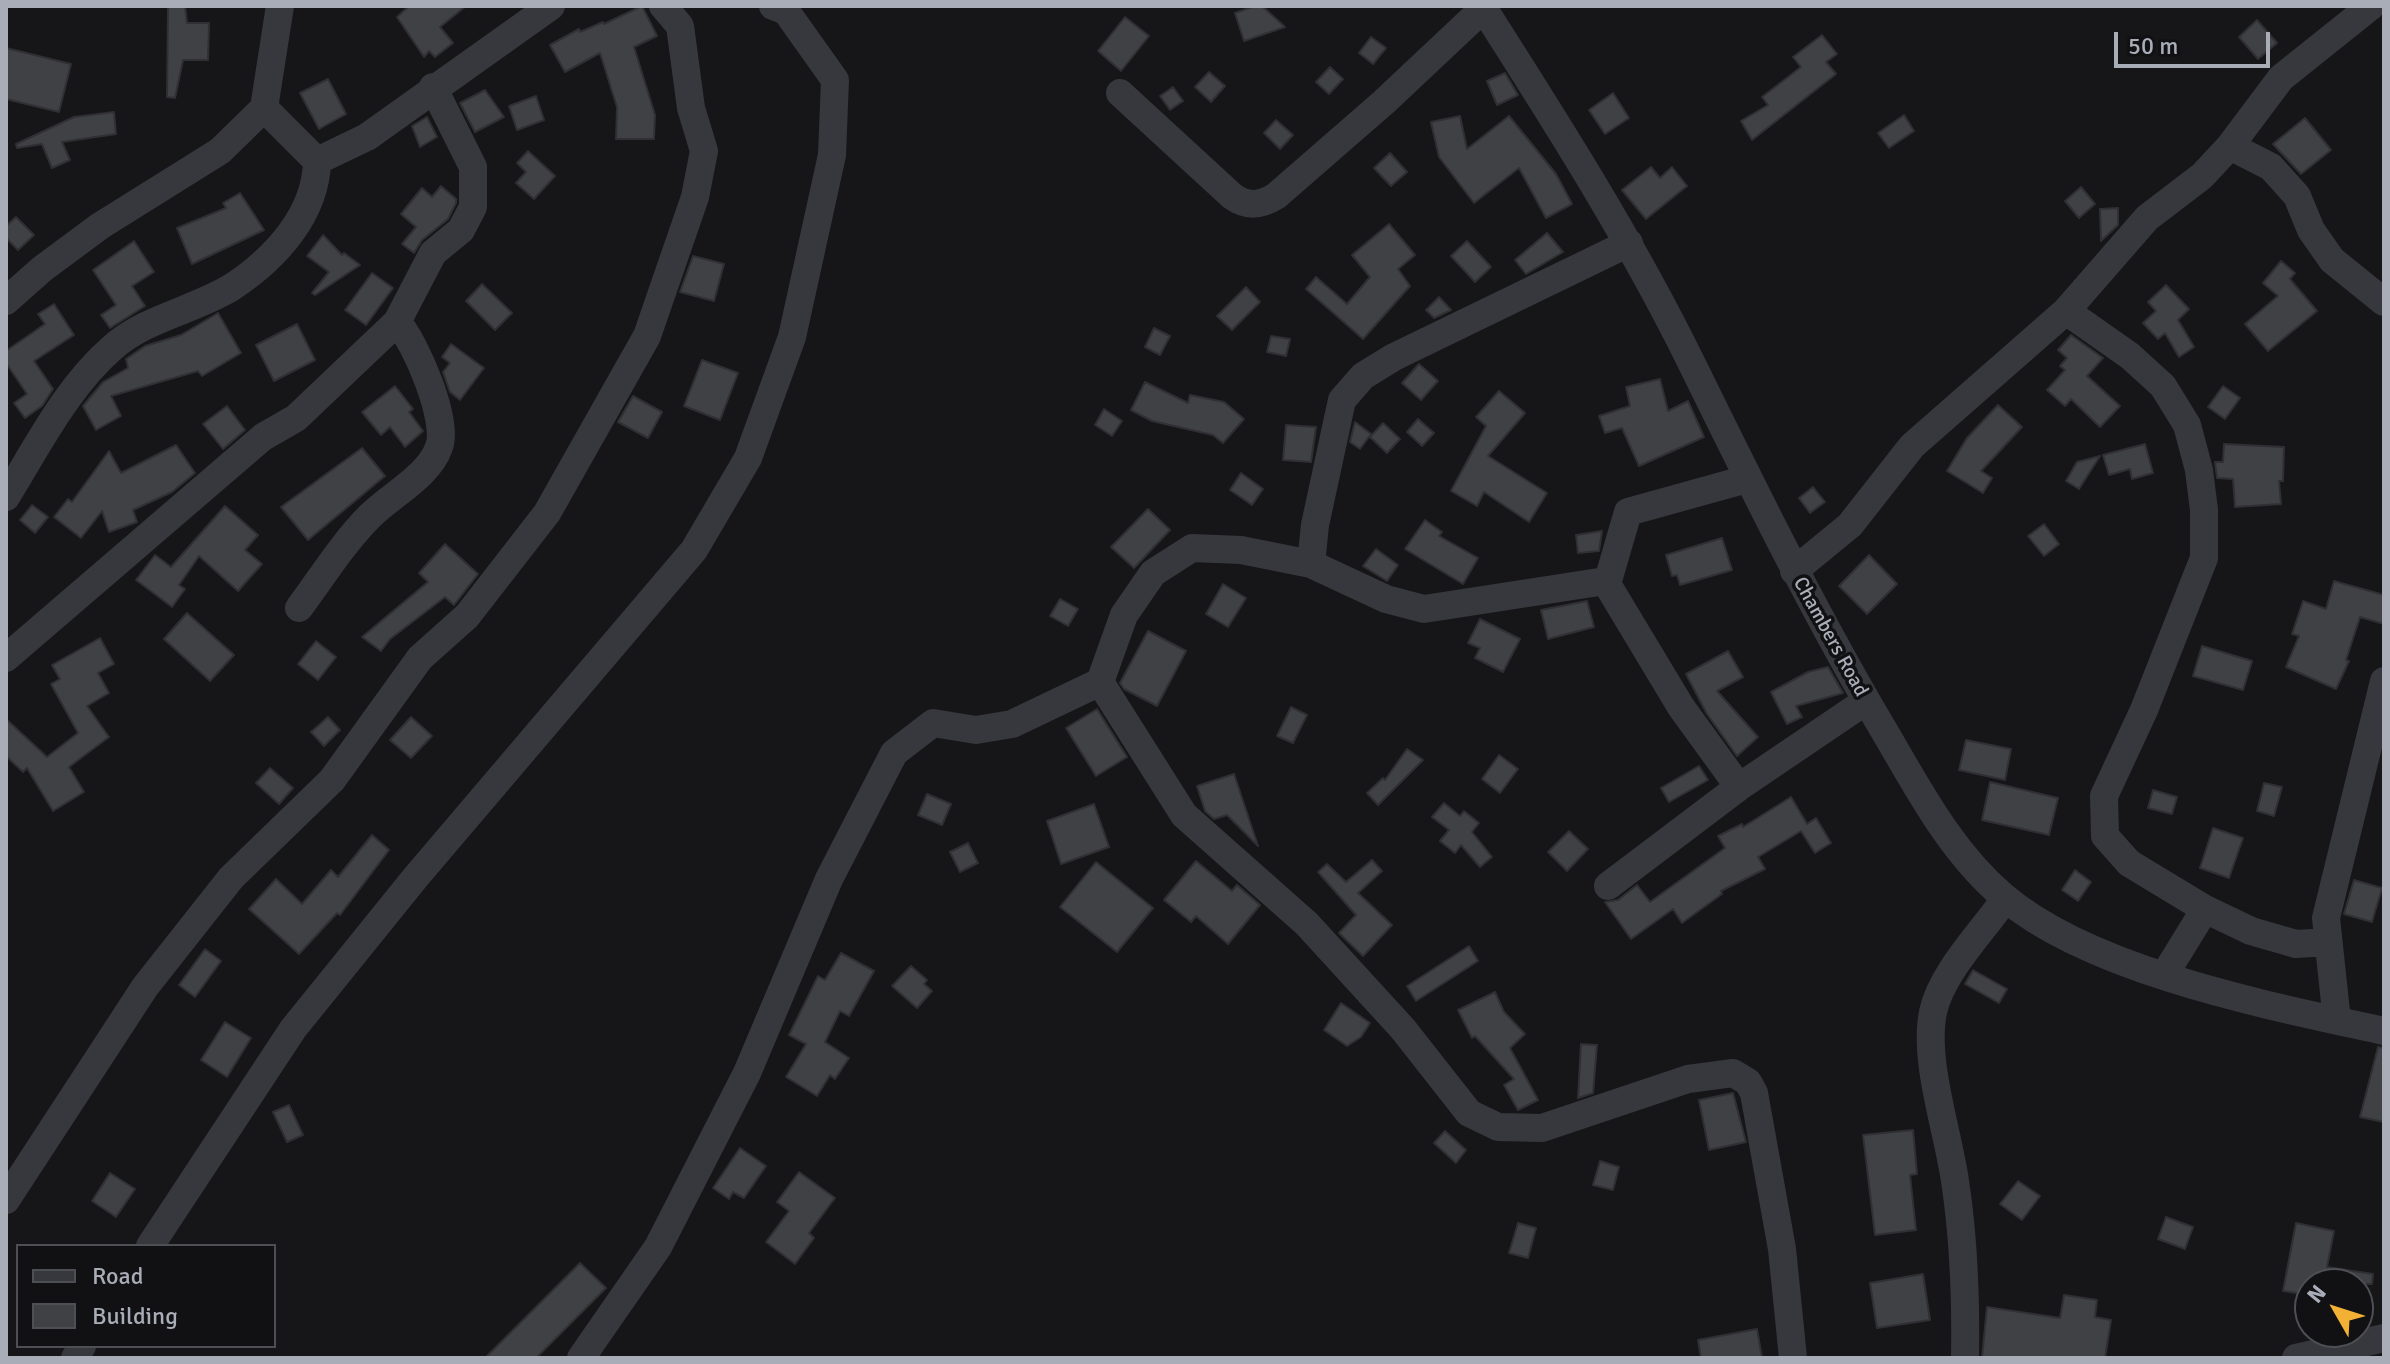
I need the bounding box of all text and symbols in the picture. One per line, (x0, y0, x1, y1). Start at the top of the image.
scale bar (2118, 16, 2274, 66)
text: 50 m (2128, 31, 2178, 61)
street label: Chambers Road (1787, 573, 1873, 701)
legend (16, 1244, 276, 1348)
text: Road (92, 1261, 143, 1291)
north arrow (2294, 1268, 2374, 1348)
text: N (2301, 1279, 2332, 1308)
text: Building (92, 1301, 178, 1331)

